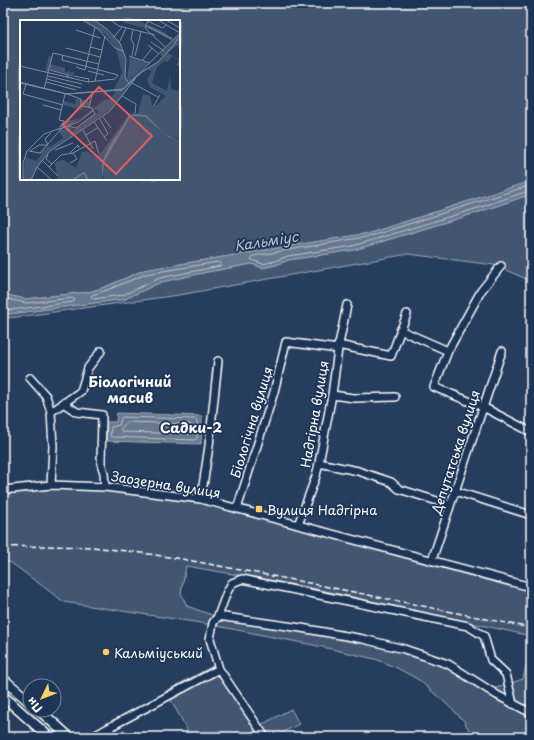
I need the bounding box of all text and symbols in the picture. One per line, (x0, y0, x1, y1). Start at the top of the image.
inset map (20, 20, 180, 180)
water label: Кальміус (233, 225, 301, 256)
street label: Надгірна вулиця (295, 359, 333, 469)
street label: Біологічна вулиця (225, 364, 277, 480)
district label: Біологічний масив (88, 371, 172, 408)
street label: Депутатська вулиця (426, 387, 484, 517)
district label: Садки-2 (160, 417, 222, 438)
street label: Заозерна вулиця (110, 466, 222, 502)
place label: Вулиця Надгірна (267, 500, 378, 519)
marker: Вулиця Надгірна (254, 504, 264, 514)
place label: Кальміуський (114, 643, 203, 662)
marker: Кальміуський (101, 647, 111, 657)
north arrow (22, 678, 62, 718)
text: Пн (23, 694, 46, 717)

